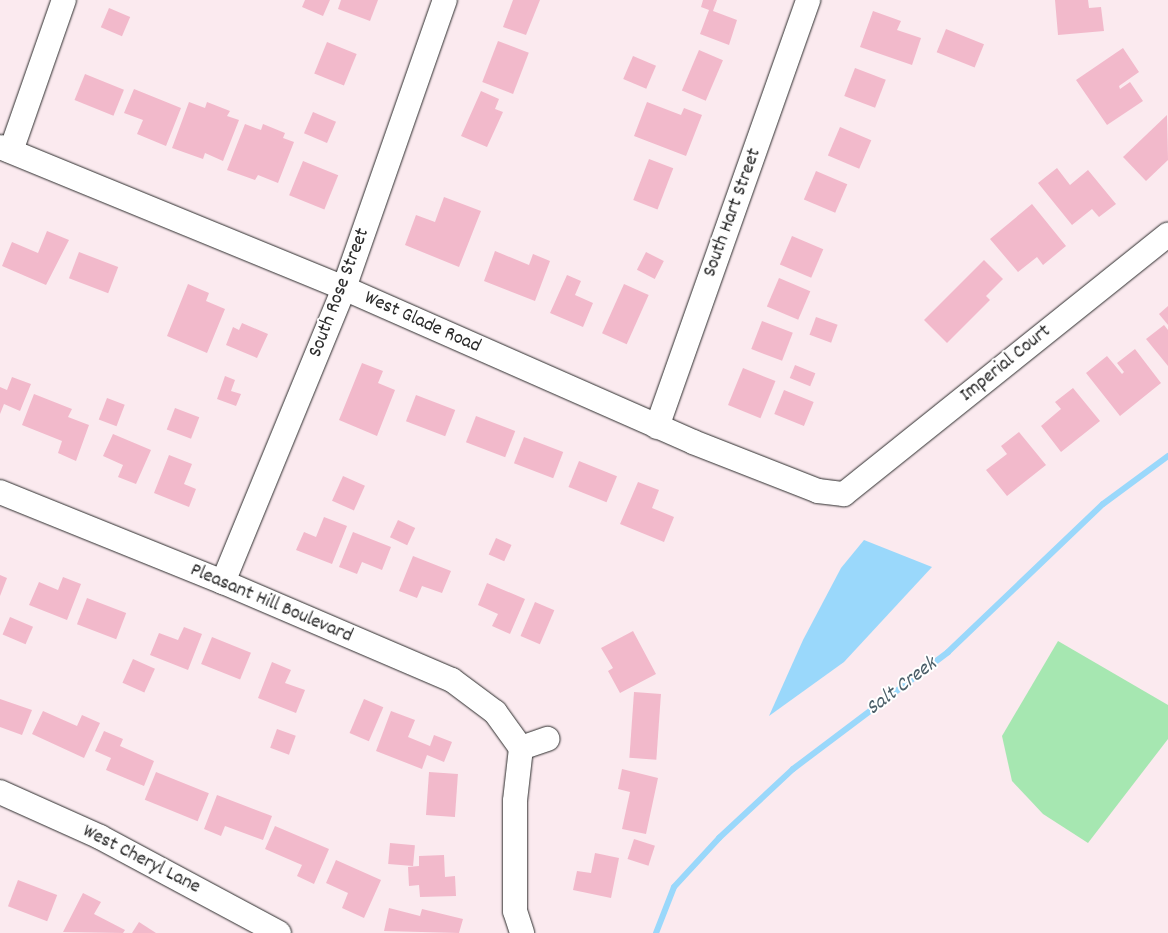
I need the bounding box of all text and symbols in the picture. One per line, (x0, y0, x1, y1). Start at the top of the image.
street label: South Hart Street (699, 145, 767, 281)
street label: South Rose Street (304, 225, 376, 361)
street label: West Glade Road (360, 287, 484, 359)
street label: Imperial Court (956, 320, 1056, 408)
street label: Pleasant Hill Boulevard (186, 559, 356, 649)
water label: Salt Creek (862, 652, 942, 722)
street label: West Cheryl Lane (78, 820, 204, 900)

